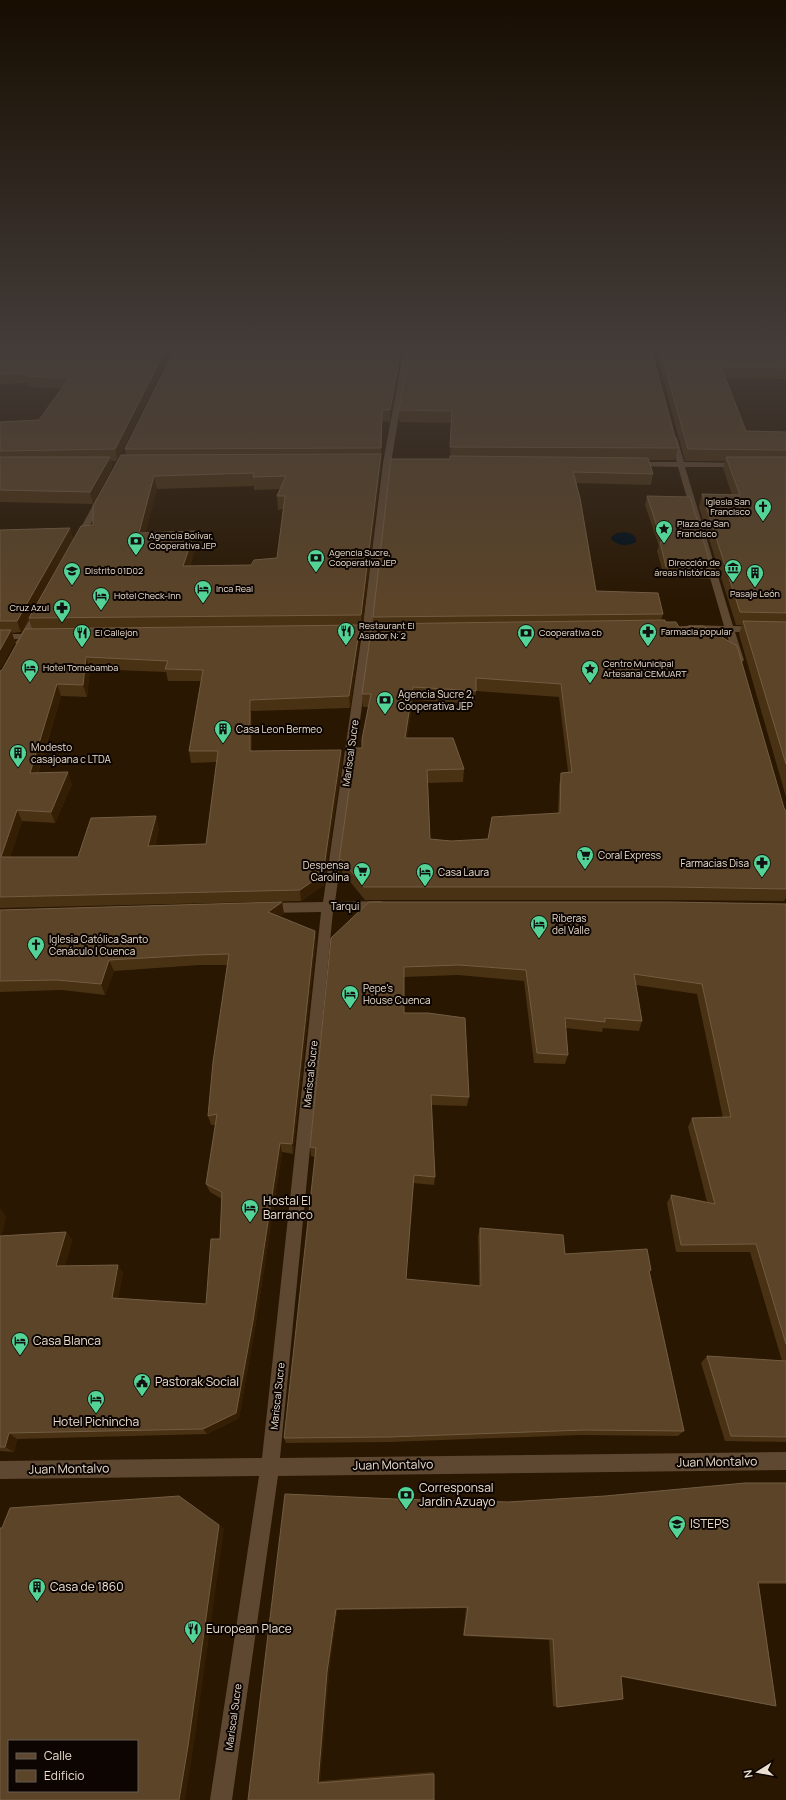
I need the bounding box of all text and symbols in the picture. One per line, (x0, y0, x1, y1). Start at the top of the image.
place label: Iglesia San Francisco (706, 495, 750, 518)
church icon: Iglesia San Francisco (753, 497, 773, 522)
place label: Plaza de San Francisco (677, 517, 729, 540)
place icon: Plaza de San Francisco (654, 519, 674, 544)
place label: Agencia Bolívar, Cooperativa JEP (149, 529, 217, 552)
bank icon: Agencia Bolívar, Cooperativa JEP (126, 531, 146, 556)
place label: Agencia Sucre, Cooperativa JEP (329, 546, 397, 569)
bank icon: Agencia Sucre, Cooperativa JEP (306, 548, 326, 573)
place label: Dirección de áreas históricas (654, 556, 720, 579)
museum icon: Dirección de áreas históricas (723, 558, 743, 583)
school or university icon: Distrito 01D02 (62, 561, 82, 586)
building icon: Pasaje León (745, 563, 765, 588)
place label: Distrito 01D02 (85, 564, 143, 577)
hotel icon: Inca Real (193, 579, 213, 604)
place label: Inca Real (216, 582, 253, 595)
hotel icon: Hotel Check-Inn (91, 586, 111, 611)
place label: Pasaje León (730, 587, 780, 600)
place label: Hotel Check-Inn (114, 589, 181, 602)
pharmacy icon: Cruz Azul (52, 598, 72, 623)
place label: Cruz Azul (9, 601, 49, 614)
place label: Restaurant El Asador N: 2 (359, 619, 415, 642)
restaurant icon: Restaurant El Asador N: 2 (336, 621, 356, 646)
pharmacy icon: Farmacia popular (638, 622, 658, 647)
restaurant icon: El Callejon (72, 623, 92, 648)
bank icon: Cooperativa cb (516, 623, 536, 648)
place label: Farmacia popular (661, 625, 732, 638)
place label: El Callejon (95, 626, 138, 639)
place label: Cooperativa cb (539, 626, 602, 639)
place label: Centro Municipal Artesanal CEMUART (603, 657, 687, 680)
hotel icon: Hotel Tomebamba (20, 658, 40, 683)
place icon: Centro Municipal Artesanal CEMUART (580, 659, 600, 684)
place label: Hotel Tomebamba (43, 661, 118, 674)
place label: Agencia Sucre 2, Cooperativa JEP (398, 687, 474, 713)
bank icon: Agencia Sucre 2, Cooperativa JEP (375, 690, 395, 715)
street label: Mariscal Sucre (338, 718, 362, 787)
building icon: Casa Leon Bermeo (213, 719, 233, 744)
place label: Casa Leon Bermeo (236, 722, 322, 736)
place label: Modesto casajoana c LTDA (31, 740, 111, 766)
building icon: Modesto casajoana c LTDA (8, 743, 28, 768)
supermarket icon: Coral Express (575, 845, 595, 870)
place label: Coral Express (598, 848, 661, 862)
pharmacy icon: Farmacias Disa (752, 853, 772, 878)
place label: Farmacias Disa (681, 856, 749, 870)
place label: Despensa Carolina (303, 858, 349, 884)
supermarket icon: Despensa Carolina (352, 861, 372, 886)
hotel icon: Casa Laura (415, 862, 435, 887)
place label: Casa Laura (438, 865, 489, 879)
street label: Tarqui (331, 899, 359, 913)
place label: Riberas del Valle (552, 911, 590, 937)
hotel icon: Riberas del Valle (529, 914, 549, 939)
place label: Iglesia Católica Santo Cenáculo | Cuenca (49, 932, 148, 958)
church icon: Iglesia Católica Santo Cenáculo | Cuenca (26, 935, 46, 960)
place label: Pepe's House Cuenca (363, 981, 431, 1007)
hotel icon: Pepe's House Cuenca (340, 984, 360, 1009)
street label: Mariscal Sucre (300, 1040, 321, 1108)
place label: Hostal El Barranco (263, 1192, 313, 1223)
hotel icon: Hostal El Barranco (240, 1198, 260, 1223)
hotel icon: Casa Blanca (10, 1331, 30, 1356)
place label: Casa Blanca (33, 1332, 101, 1349)
street label: Mariscal Sucre (267, 1362, 288, 1430)
public building icon: Pastorak Social (132, 1372, 152, 1397)
place label: Pastorak Social (155, 1373, 239, 1390)
hotel icon: Hotel Pichincha (86, 1389, 106, 1414)
place label: Hotel Pichincha (53, 1413, 139, 1430)
street label: Juan Montalvo (677, 1452, 757, 1471)
street label: Juan Montalvo (353, 1455, 433, 1474)
street label: Juan Montalvo (29, 1459, 109, 1478)
place label: Corresponsal Jardin Azuayo (419, 1479, 495, 1510)
bank icon: Corresponsal Jardin Azuayo (396, 1485, 416, 1510)
school or university icon: ISTEPS (667, 1514, 687, 1539)
place label: ISTEPS (690, 1515, 729, 1532)
building icon: Casa de 1860 (27, 1577, 47, 1602)
place label: Casa de 1860 (50, 1578, 124, 1595)
restaurant icon: European Place (183, 1619, 203, 1644)
place label: European Place (206, 1620, 292, 1637)
street label: Mariscal Sucre (221, 1682, 245, 1751)
legend (8, 1740, 138, 1792)
text: Calle (44, 1747, 72, 1764)
north arrow (738, 1752, 778, 1792)
text: Edificio (44, 1767, 84, 1784)
text: N (740, 1769, 756, 1779)

